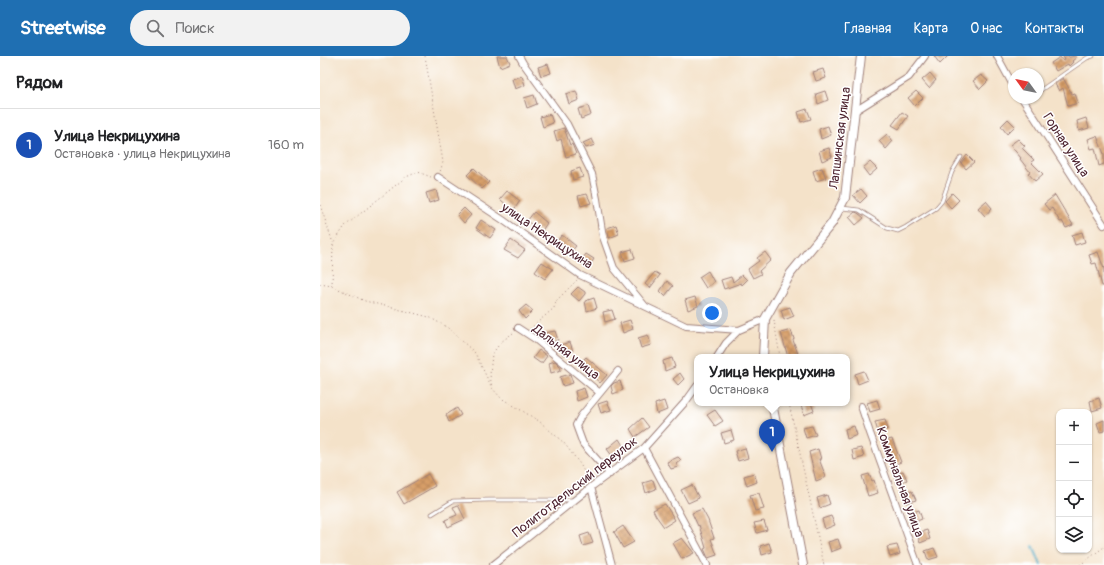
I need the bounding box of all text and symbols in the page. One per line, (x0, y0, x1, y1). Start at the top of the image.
search box (130, 10, 410, 46)
text: Streetwise (20, 16, 106, 40)
icon: search (144, 17, 166, 39)
text: Поиск (176, 19, 215, 38)
text: Главная (844, 20, 891, 37)
text: Карта (913, 20, 948, 37)
text: О нас (970, 20, 1003, 37)
text: Контакты (1025, 20, 1084, 37)
north arrow (1008, 68, 1044, 104)
text: Рядом (16, 72, 63, 93)
street label: Лапшинская улица (826, 86, 854, 191)
street label: Горная улица (1039, 110, 1093, 180)
text: Улица Некрицухина (54, 127, 180, 146)
text: 1 (26, 137, 32, 153)
text: 160 m (268, 137, 304, 153)
text: Остановка · улица Некрицухина (54, 146, 231, 162)
street label: улица Некрицухина (497, 199, 596, 273)
your location (702, 303, 722, 323)
street label: Дальняя улица (529, 320, 603, 383)
popup (694, 354, 850, 406)
text: Улица Некрицухина (709, 363, 835, 382)
text: Остановка (709, 382, 769, 398)
map controls (1056, 409, 1092, 553)
button: + (1056, 409, 1092, 445)
pin: 1 (759, 419, 785, 452)
street label: Коммунальная улица (873, 425, 927, 539)
street label: Политотдельский переулок (509, 433, 641, 541)
button: − (1056, 445, 1092, 481)
button: locate (1056, 481, 1092, 517)
button: layers (1056, 517, 1092, 553)

